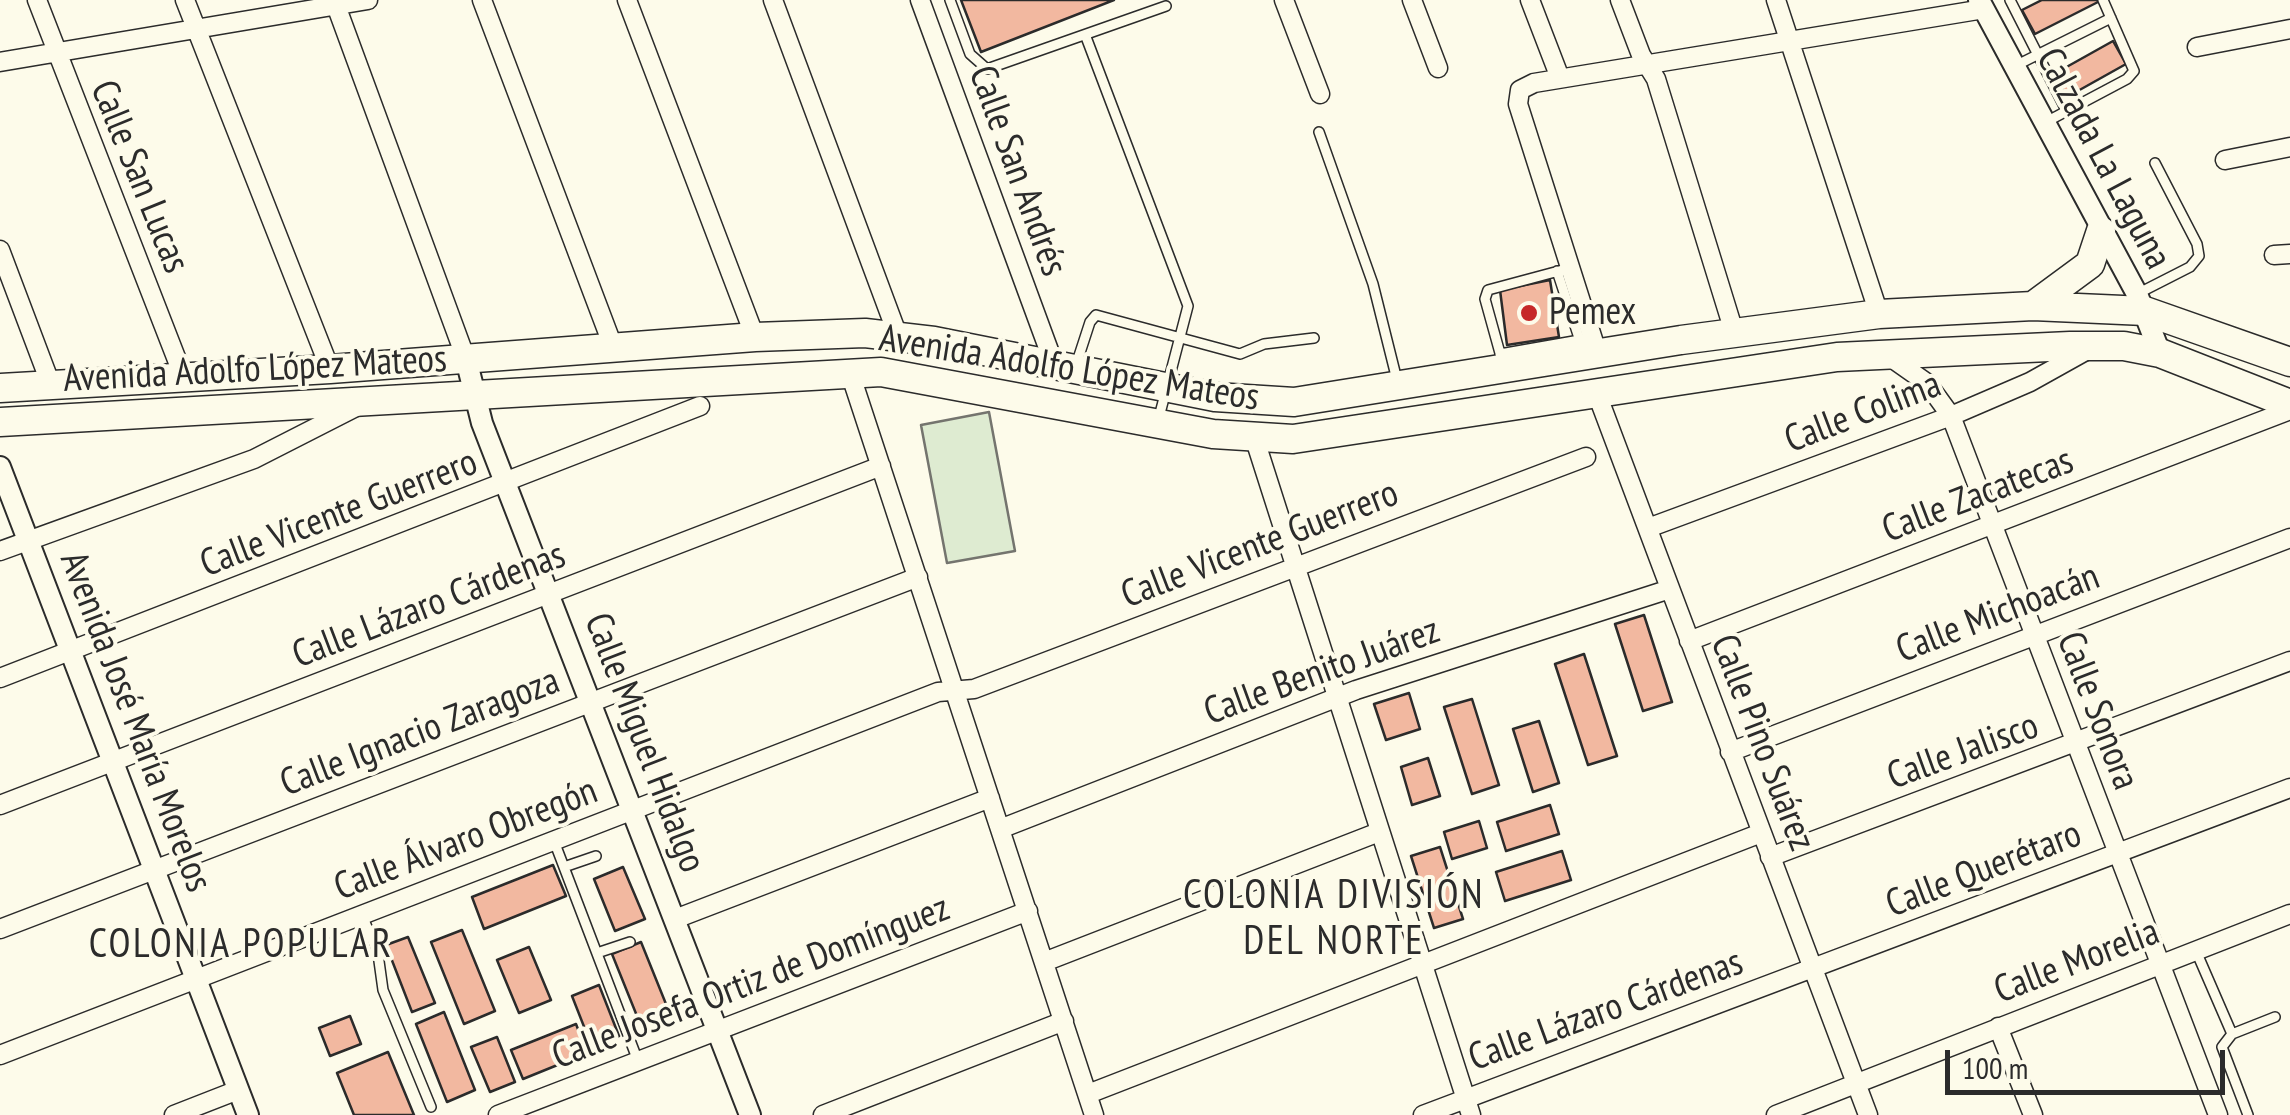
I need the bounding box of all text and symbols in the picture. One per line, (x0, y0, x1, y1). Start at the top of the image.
street label: Calzada La Laguna (2026, 41, 2180, 277)
street label: Calle San Andrés (958, 60, 1076, 282)
street label: Calle San Lucas (80, 74, 198, 280)
place label: Pemex (1549, 290, 1636, 336)
marker: Pemex (1518, 302, 1540, 324)
street label: Avenida Adolfo López Mateos (876, 316, 1262, 422)
street label: Avenida Adolfo López Mateos (62, 337, 448, 403)
street label: Calle Colima (1779, 362, 1947, 464)
street label: Calle Zacatecas (1876, 439, 2080, 553)
street label: Calle Vicente Guerrero (194, 440, 484, 588)
street label: Calle Vicente Guerrero (1115, 471, 1405, 619)
street label: Calle Lázaro Cárdenas (286, 533, 572, 679)
street label: Avenida José María Morelos (49, 546, 221, 898)
street label: Calle Michoacán (1890, 554, 2106, 674)
street label: Calle Miguel Hidalgo (574, 607, 714, 879)
street label: Calle Benito Juárez (1198, 608, 1446, 736)
street label: Calle Sonora (2046, 626, 2148, 796)
street label: Calle Pino Suárez (1700, 629, 1824, 857)
street label: Calle Ignacio Zaragoza (274, 659, 566, 807)
street label: Calle Jalisco (1881, 704, 2045, 800)
street label: Calle Álvaro Obregón (328, 769, 604, 911)
street label: Calle Querétaro (1880, 812, 2088, 928)
district label: COLONIA DIVISIÓN DEL NORTE (1183, 873, 1485, 967)
street label: Calle Josefa Ortiz de Domínguez (546, 886, 956, 1080)
street label: Calle Morelia (1988, 910, 2166, 1014)
district label: COLONIA POPULAR (89, 922, 393, 970)
street label: Calle Lázaro Cárdenas (1463, 940, 1749, 1082)
scale bar (1950, 1030, 2230, 1092)
text: 100 m (1962, 1048, 2028, 1087)

